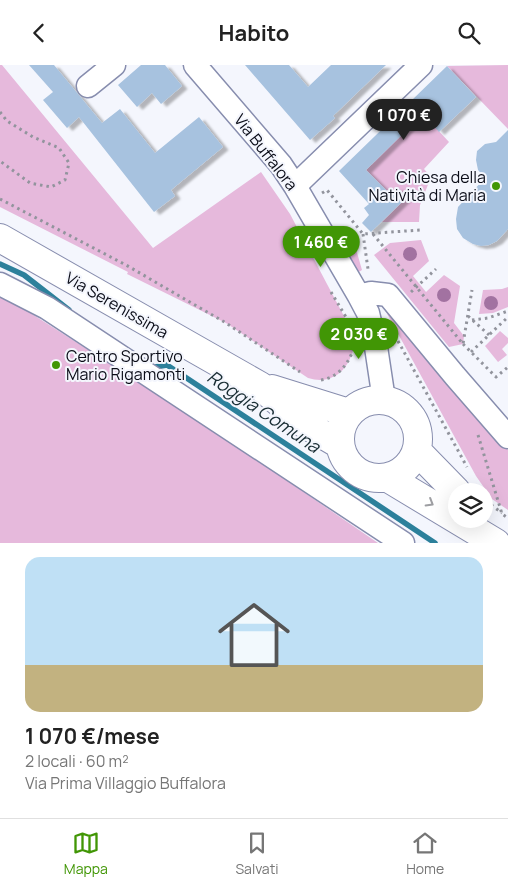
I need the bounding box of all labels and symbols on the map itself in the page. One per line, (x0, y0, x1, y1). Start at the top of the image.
pin: 1 070 € (358, 99, 450, 141)
street label: Via Buffalora (229, 109, 303, 195)
place label: Chiesa della Natività di Maria (369, 166, 486, 206)
marker: Chiesa della Natività di Maria (490, 180, 502, 192)
pin: 1 460 € (275, 225, 367, 268)
street label: Via Serenissima (62, 267, 172, 343)
pin: 2 030 € (313, 317, 405, 360)
place label: Centro Sportivo Mario Rigamonti (66, 345, 185, 385)
marker: Centro Sportivo Mario Rigamonti (50, 359, 62, 371)
water label: Roggia Comuna (203, 364, 326, 458)
one-way arrow (424, 497, 433, 507)

